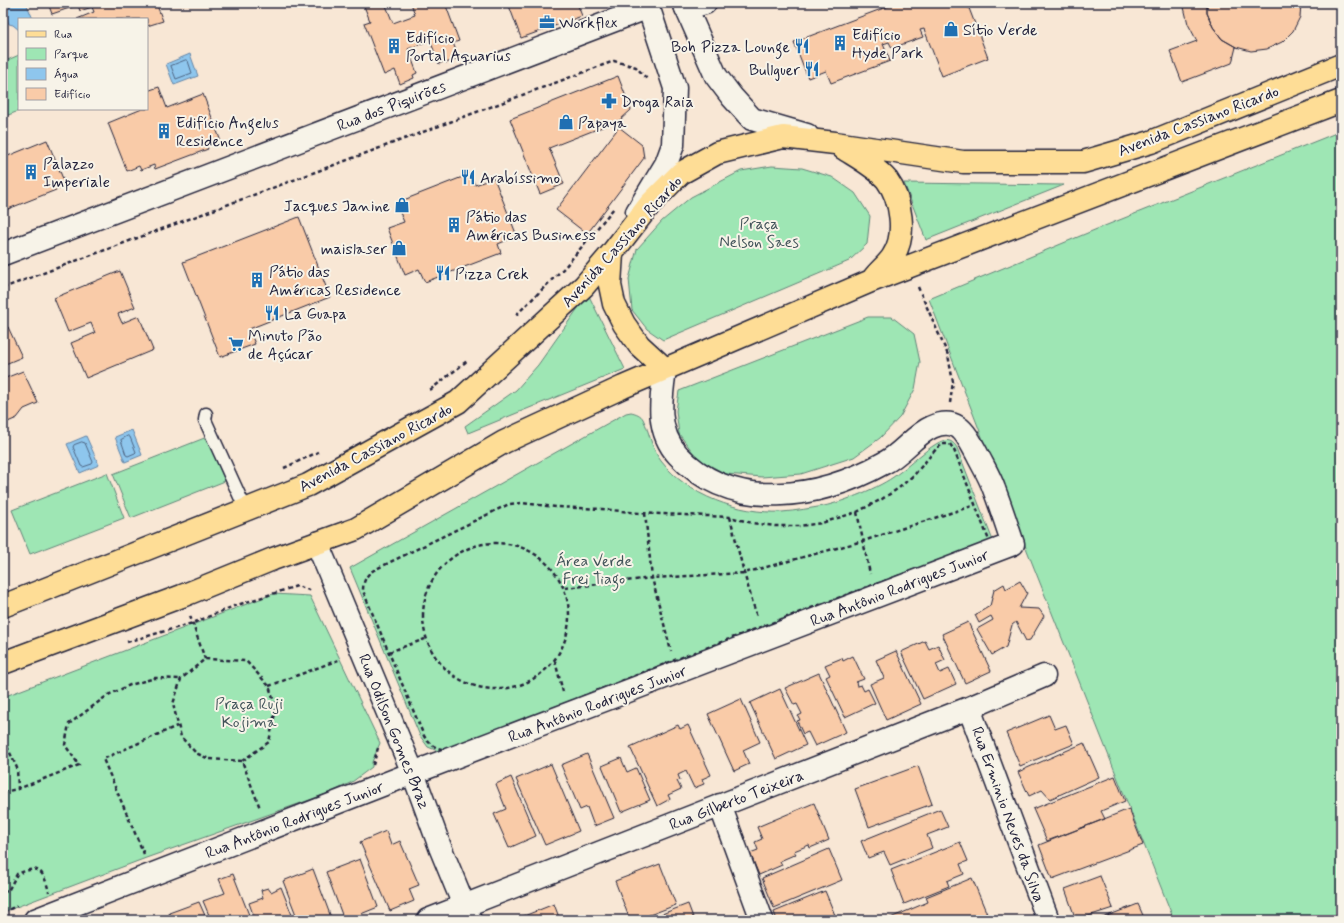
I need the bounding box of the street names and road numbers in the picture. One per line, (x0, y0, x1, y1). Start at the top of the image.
street label: Rua dos Piquirões (334, 76, 449, 137)
street label: Avenida Cassiano Ricardo (1115, 81, 1282, 162)
street label: Avenida Cassiano Ricardo (557, 172, 687, 312)
street label: Avenida Cassiano Ricardo (296, 399, 456, 498)
street label: Rua Antônio Rodrigues Junior (807, 545, 992, 632)
street label: Rua Odilson Gomes Braz (353, 651, 434, 812)
street label: Rua Antônio Rodrigues Junior (505, 661, 690, 748)
street label: Rua Erminio Neves da Silva (966, 724, 1049, 905)
street label: Rua Gilberto Teixeira (666, 765, 807, 836)
street label: Rua Antônio Rodrigues Junior (202, 777, 387, 864)

